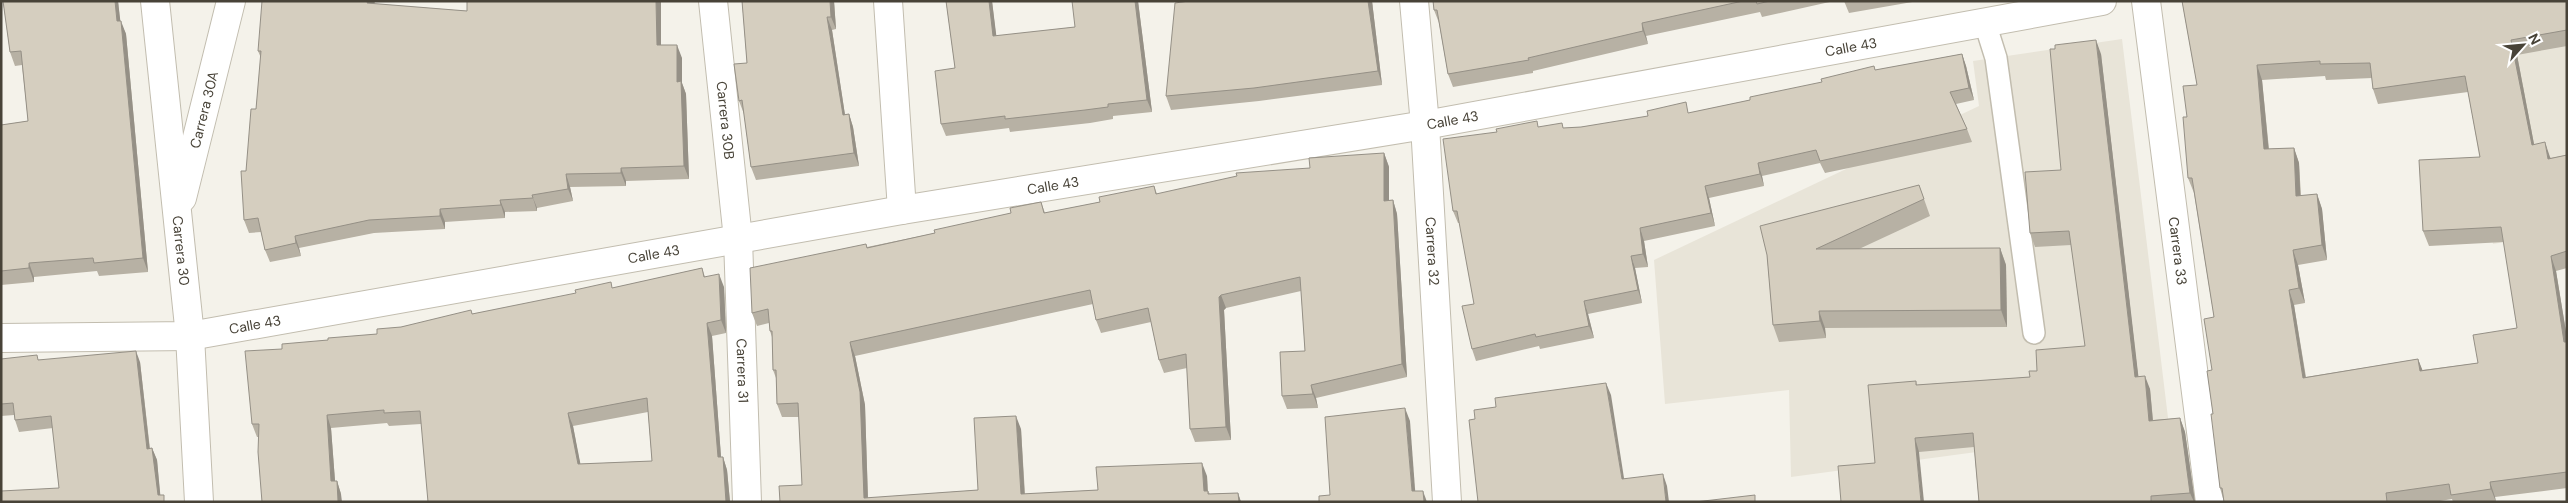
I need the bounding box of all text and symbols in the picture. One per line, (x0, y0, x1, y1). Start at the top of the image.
north arrow (2498, 20, 2548, 70)
text: N (2524, 30, 2545, 48)
street label: Calle 43 (1824, 33, 1878, 61)
street label: Carrera 30A (186, 69, 222, 150)
street label: Carrera 30B (712, 80, 739, 160)
street label: Calle 43 (1425, 106, 1480, 134)
street label: Calle 43 (1026, 172, 1080, 199)
street label: Carrera 30 (168, 215, 194, 286)
street label: Carrera 33 (2165, 216, 2191, 286)
street label: Carrera 32 (1421, 217, 1443, 286)
street label: Calle 43 (626, 240, 681, 267)
street label: Calle 43 (228, 311, 282, 338)
street label: Carrera 31 (732, 338, 753, 403)

